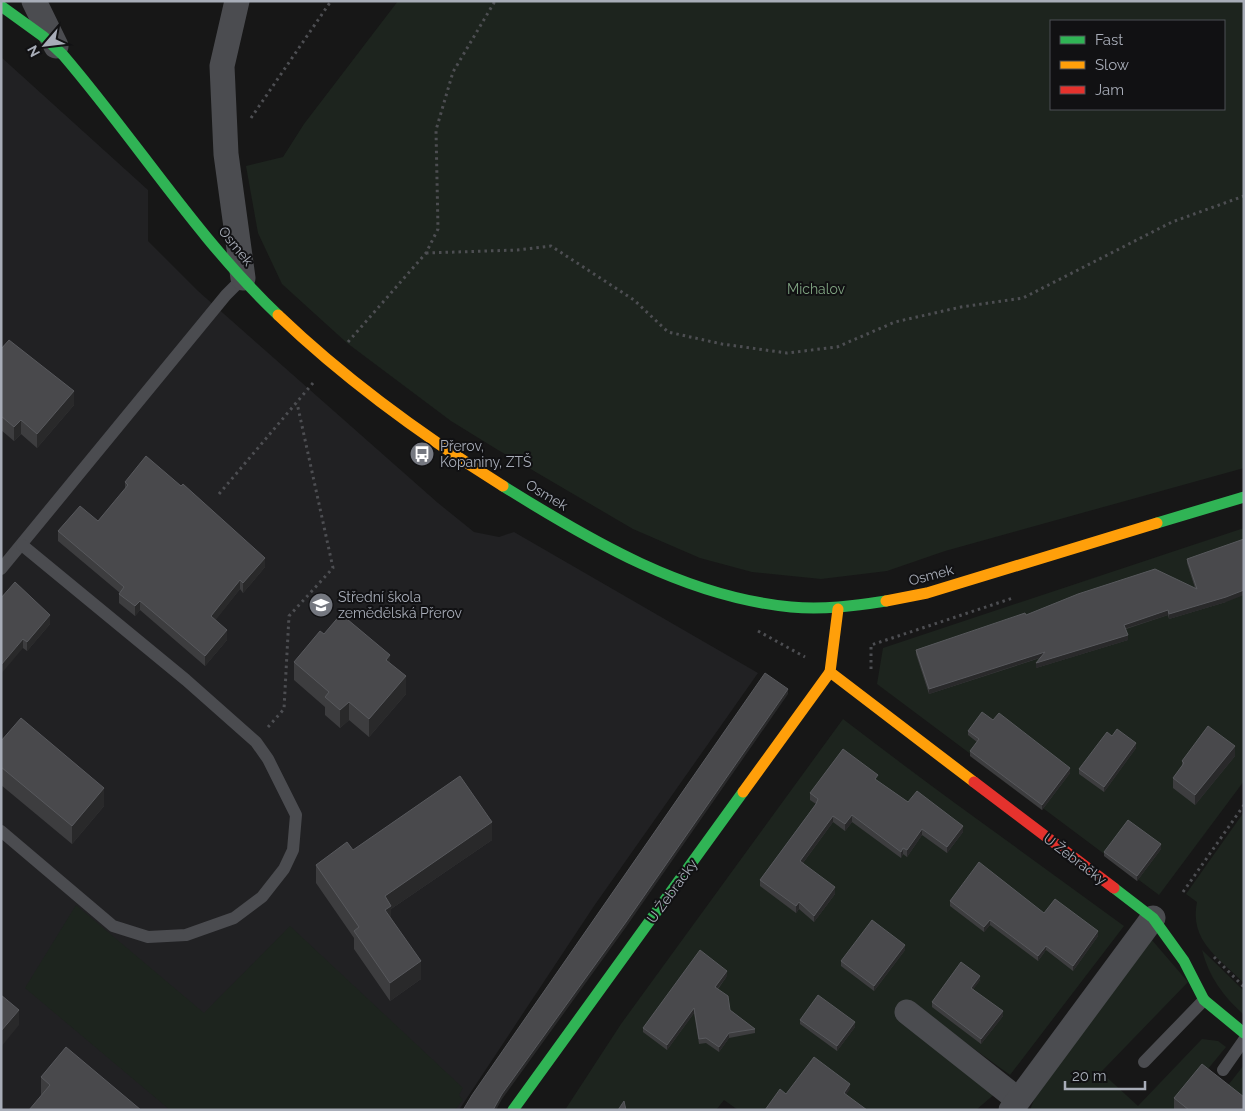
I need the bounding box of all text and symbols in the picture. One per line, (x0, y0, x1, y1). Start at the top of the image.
north arrow (20, 20, 70, 70)
legend (1050, 20, 1225, 110)
text: Fast (1095, 31, 1123, 49)
text: N (24, 43, 43, 60)
text: Slow (1095, 56, 1129, 74)
text: Jam (1095, 81, 1124, 99)
street label: Osmek (215, 223, 257, 269)
park label: Michalov (787, 281, 846, 297)
place label: Přerov, Kopaniny, ZTŠ (440, 438, 532, 470)
bus stop icon: Přerov, Kopaniny, ZTŠ (409, 441, 435, 467)
street label: Osmek (523, 476, 571, 514)
street label: Osmek (907, 561, 956, 589)
place label: Střední škola zemědělská Přerov (338, 589, 462, 621)
school or university icon: Střední škola zemědělská Přerov (308, 592, 334, 618)
street label: U Žebračky (1040, 829, 1111, 888)
street label: U Žebračky (643, 855, 701, 926)
scale bar (1065, 1058, 1145, 1090)
text: 20 m (1072, 1067, 1107, 1085)

